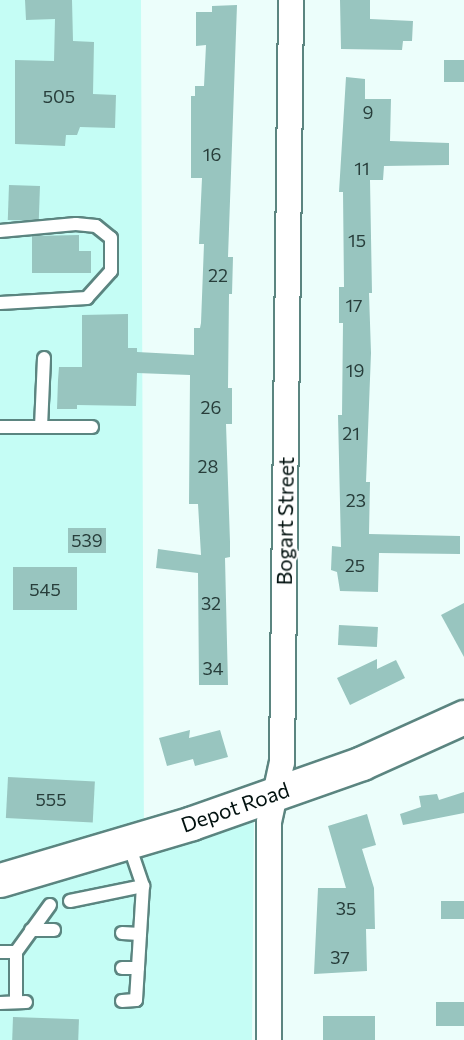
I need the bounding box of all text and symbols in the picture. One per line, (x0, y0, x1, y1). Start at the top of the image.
house number: 505 (43, 85, 75, 107)
house number: 9 (363, 101, 373, 123)
house number: 16 (203, 143, 221, 165)
house number: 11 (354, 157, 370, 179)
house number: 15 (348, 229, 366, 251)
house number: 22 (208, 264, 228, 286)
house number: 17 (345, 294, 363, 316)
house number: 19 (346, 359, 364, 381)
house number: 26 (201, 396, 221, 418)
house number: 21 (342, 422, 360, 444)
house number: 28 (198, 455, 218, 477)
street label: Bogart Street (271, 456, 299, 586)
house number: 23 (346, 489, 366, 511)
house number: 539 (71, 529, 103, 551)
house number: 25 (345, 554, 365, 576)
house number: 545 (29, 578, 61, 600)
house number: 32 (201, 592, 221, 614)
house number: 34 (202, 657, 224, 679)
street label: Depot Road (177, 777, 293, 837)
house number: 555 (35, 788, 67, 810)
house number: 35 (336, 897, 356, 919)
house number: 37 (330, 946, 350, 968)

